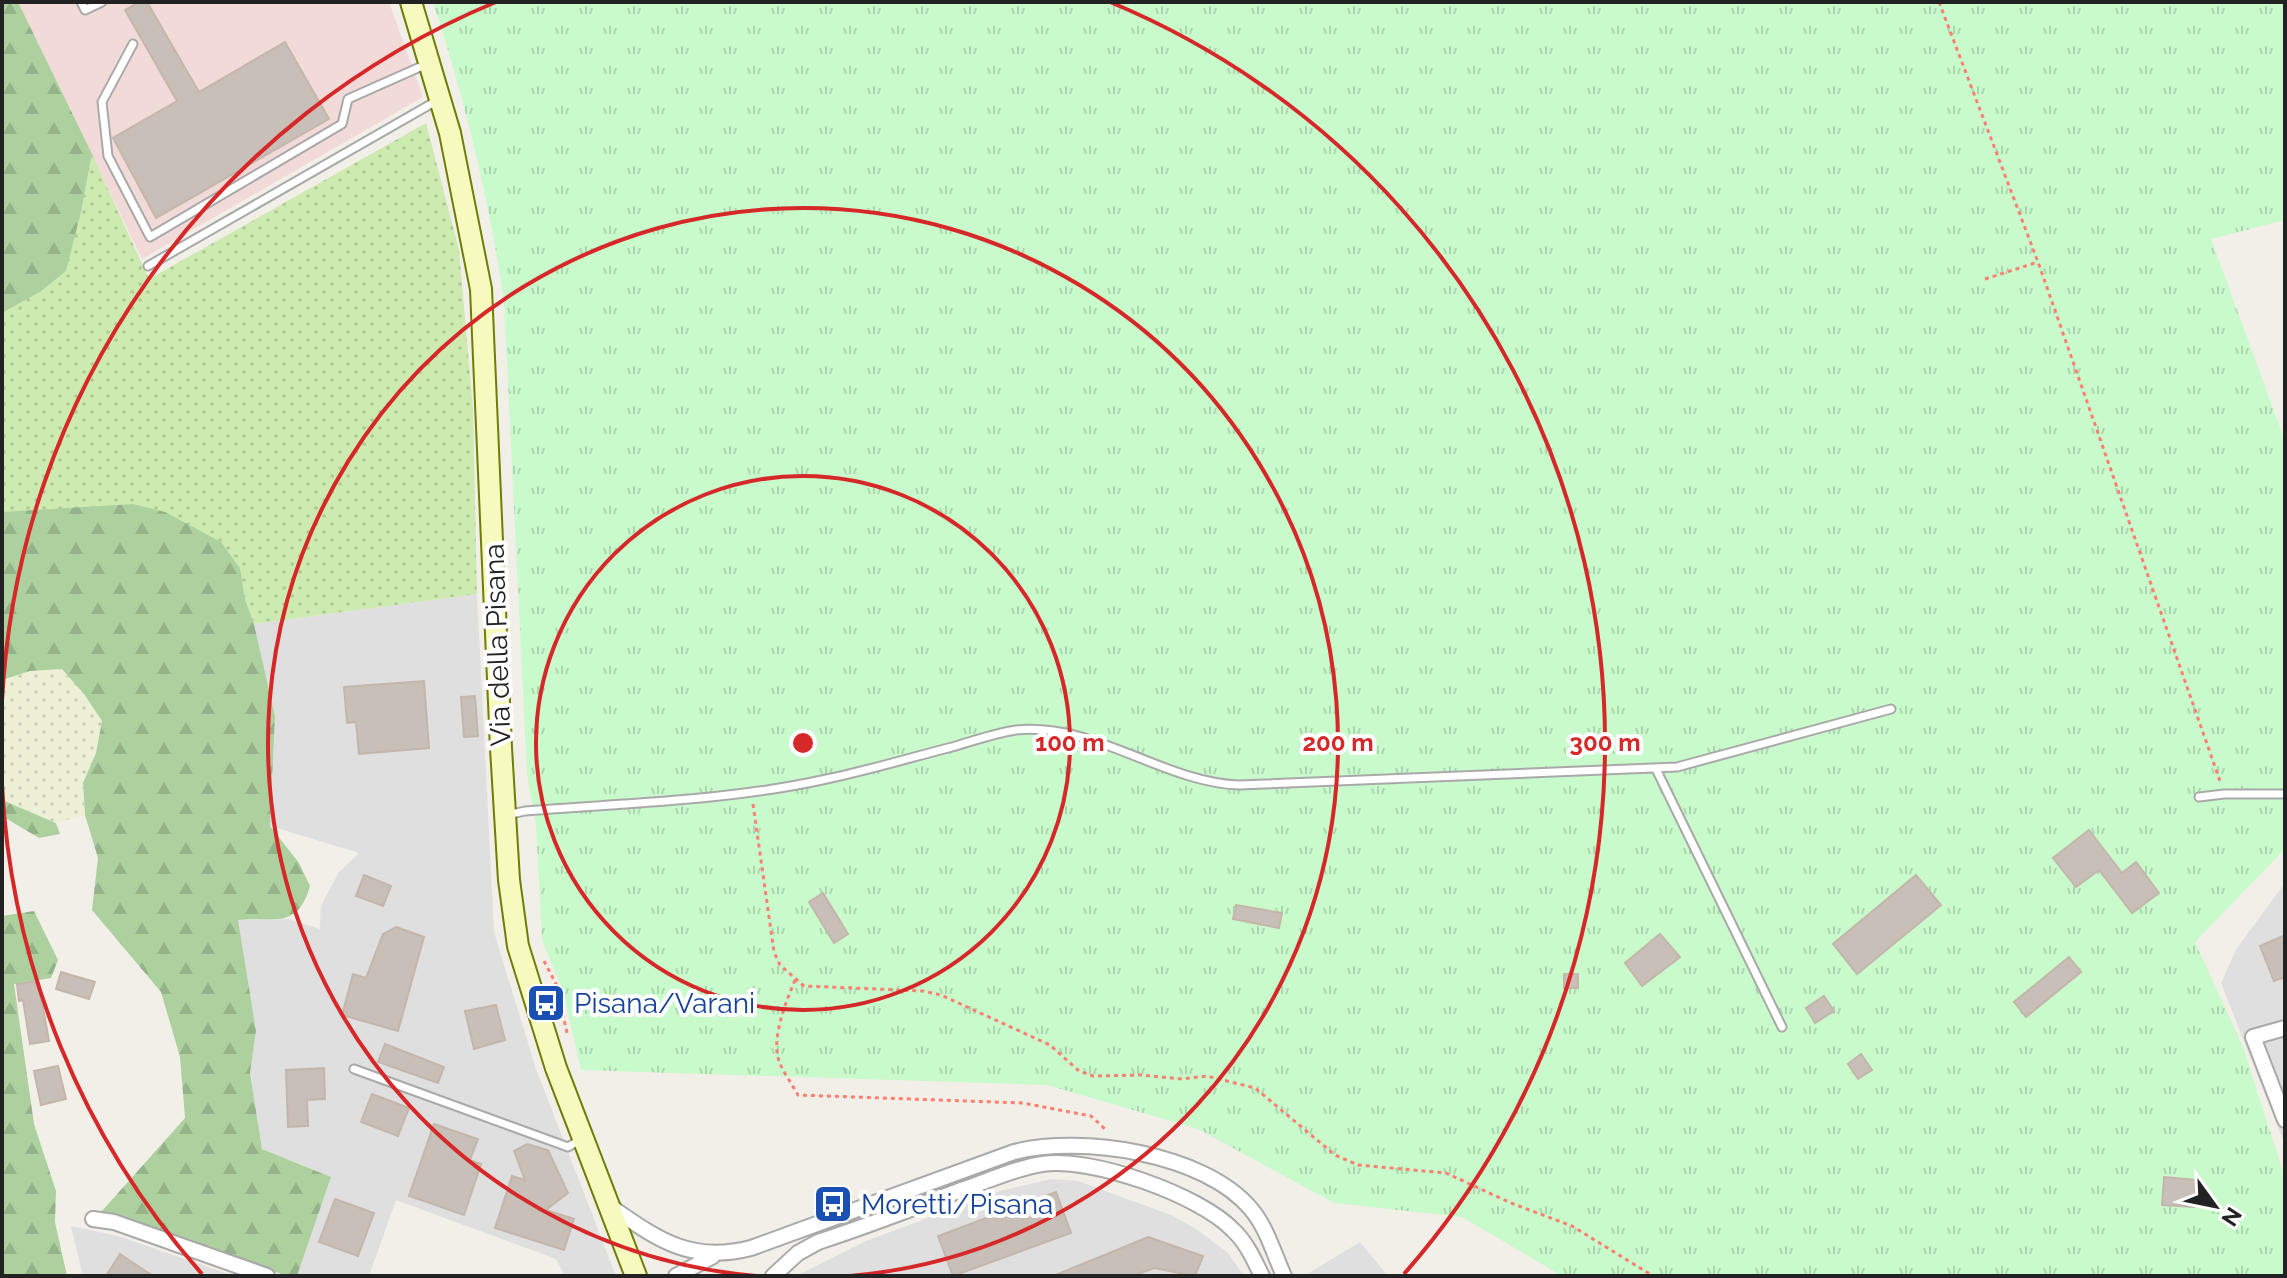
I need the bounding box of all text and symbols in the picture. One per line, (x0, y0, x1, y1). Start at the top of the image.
street label: Via della Pisana (477, 543, 518, 747)
text: 100 m (1035, 728, 1105, 757)
text: 200 m (1302, 728, 1374, 757)
text: 300 m (1570, 728, 1640, 757)
centre of rings (789, 729, 817, 757)
bus stop icon: Pisana/Varani (525, 982, 567, 1024)
place label: Pisana/Varani (574, 987, 755, 1020)
north arrow (2175, 1166, 2255, 1246)
bus stop icon: Moretti/Pisana (812, 1183, 854, 1225)
place label: Moretti/Pisana (861, 1188, 1053, 1221)
text: N (2216, 1203, 2247, 1231)

